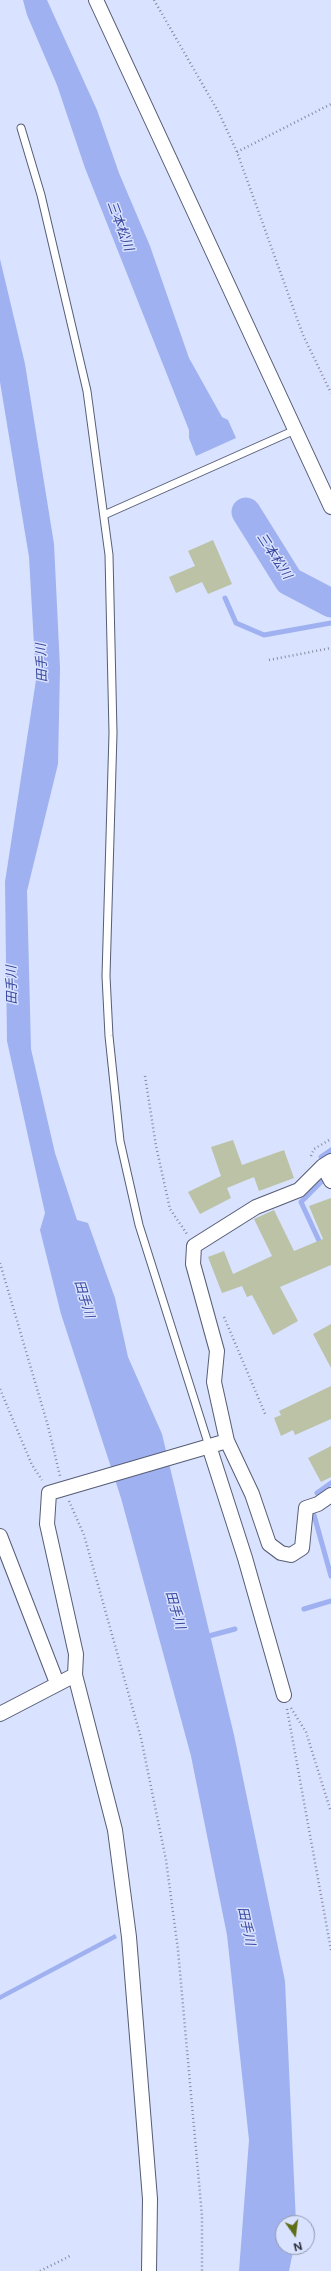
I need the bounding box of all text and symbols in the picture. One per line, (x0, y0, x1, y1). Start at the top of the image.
water label: 三本松川 (104, 199, 136, 253)
water label: 三本松川 (253, 530, 295, 582)
water label: 田手川 (34, 643, 50, 683)
water label: 田手川 (4, 965, 20, 1005)
water label: 田手川 (71, 1278, 97, 1320)
water label: 田手川 (162, 1589, 188, 1631)
water label: 田手川 (234, 1905, 258, 1947)
north arrow (275, 2215, 315, 2255)
text: N (292, 2239, 303, 2253)

